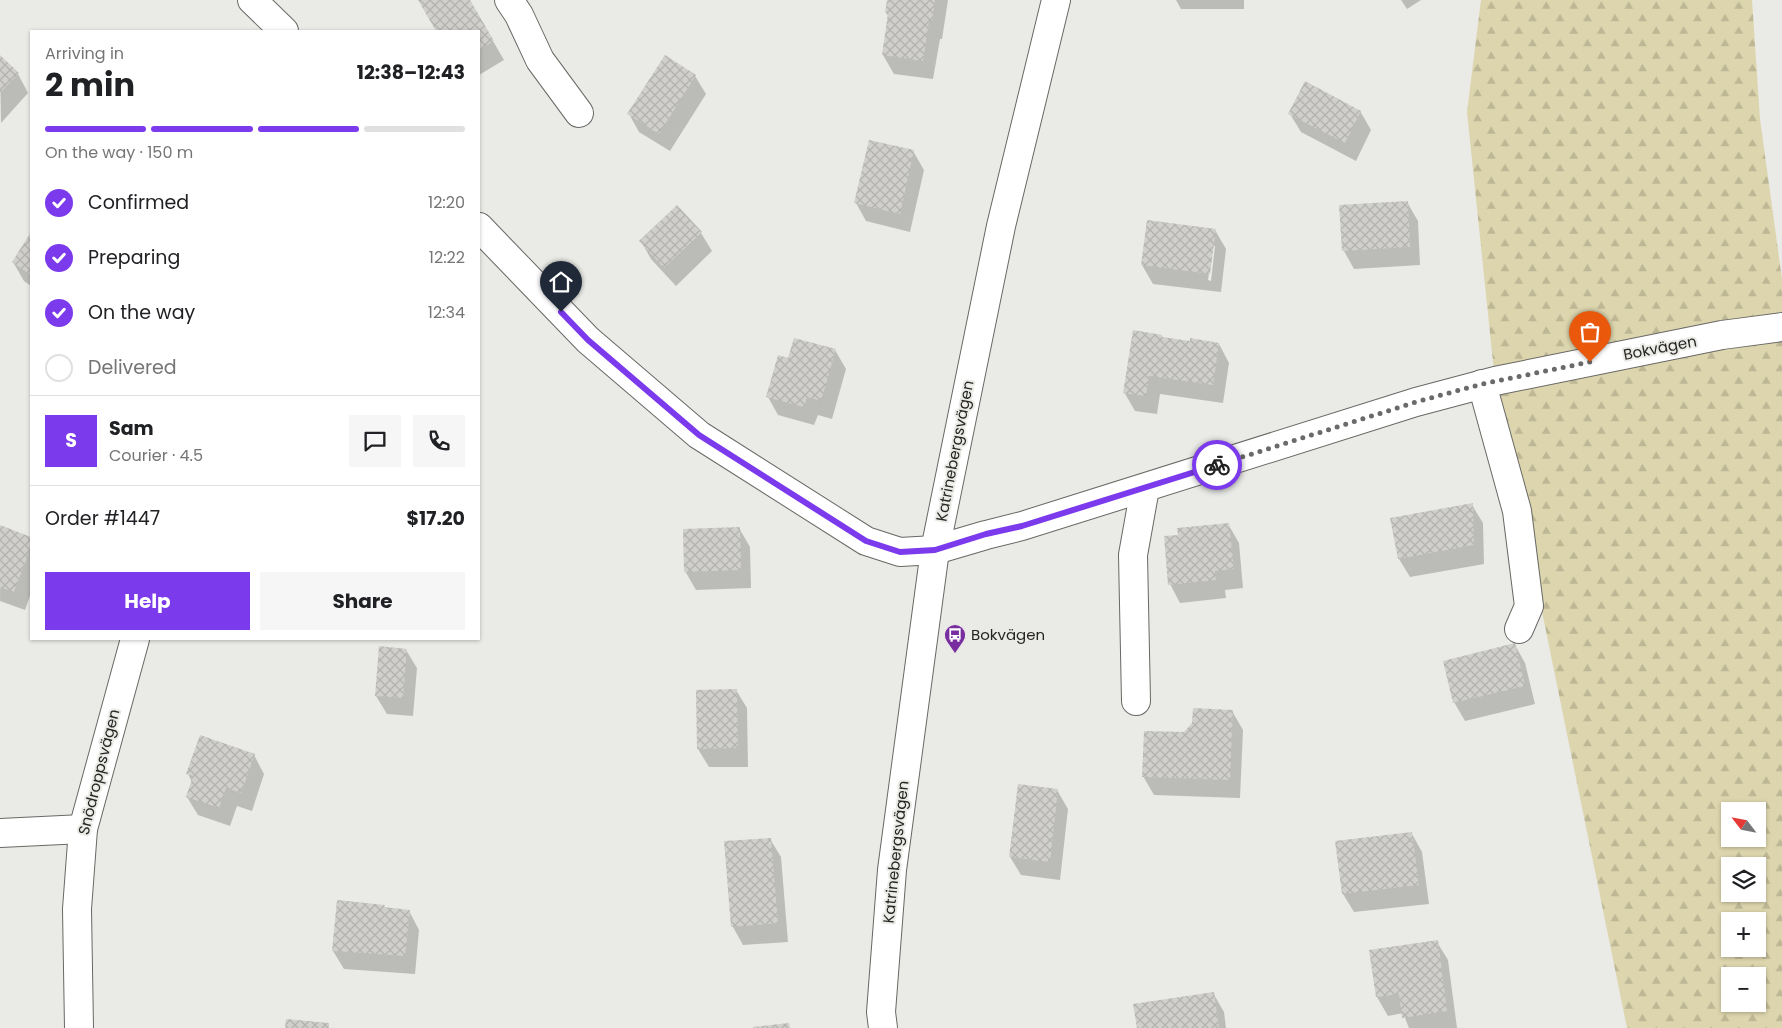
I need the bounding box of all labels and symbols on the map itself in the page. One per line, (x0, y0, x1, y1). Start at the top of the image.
pin (540, 261, 582, 312)
pin (1569, 311, 1611, 362)
street label: Bokvägen (1622, 330, 1698, 365)
street label: Katrinebergsvägen (931, 379, 978, 523)
courier (1192, 440, 1242, 490)
bus stop icon: Bokvägen (943, 623, 967, 654)
place label: Bokvägen (971, 624, 1045, 645)
street label: Snödroppsvägen (73, 707, 124, 837)
street label: Katrinebergsvägen (878, 780, 913, 924)
north arrow (1721, 802, 1766, 848)

